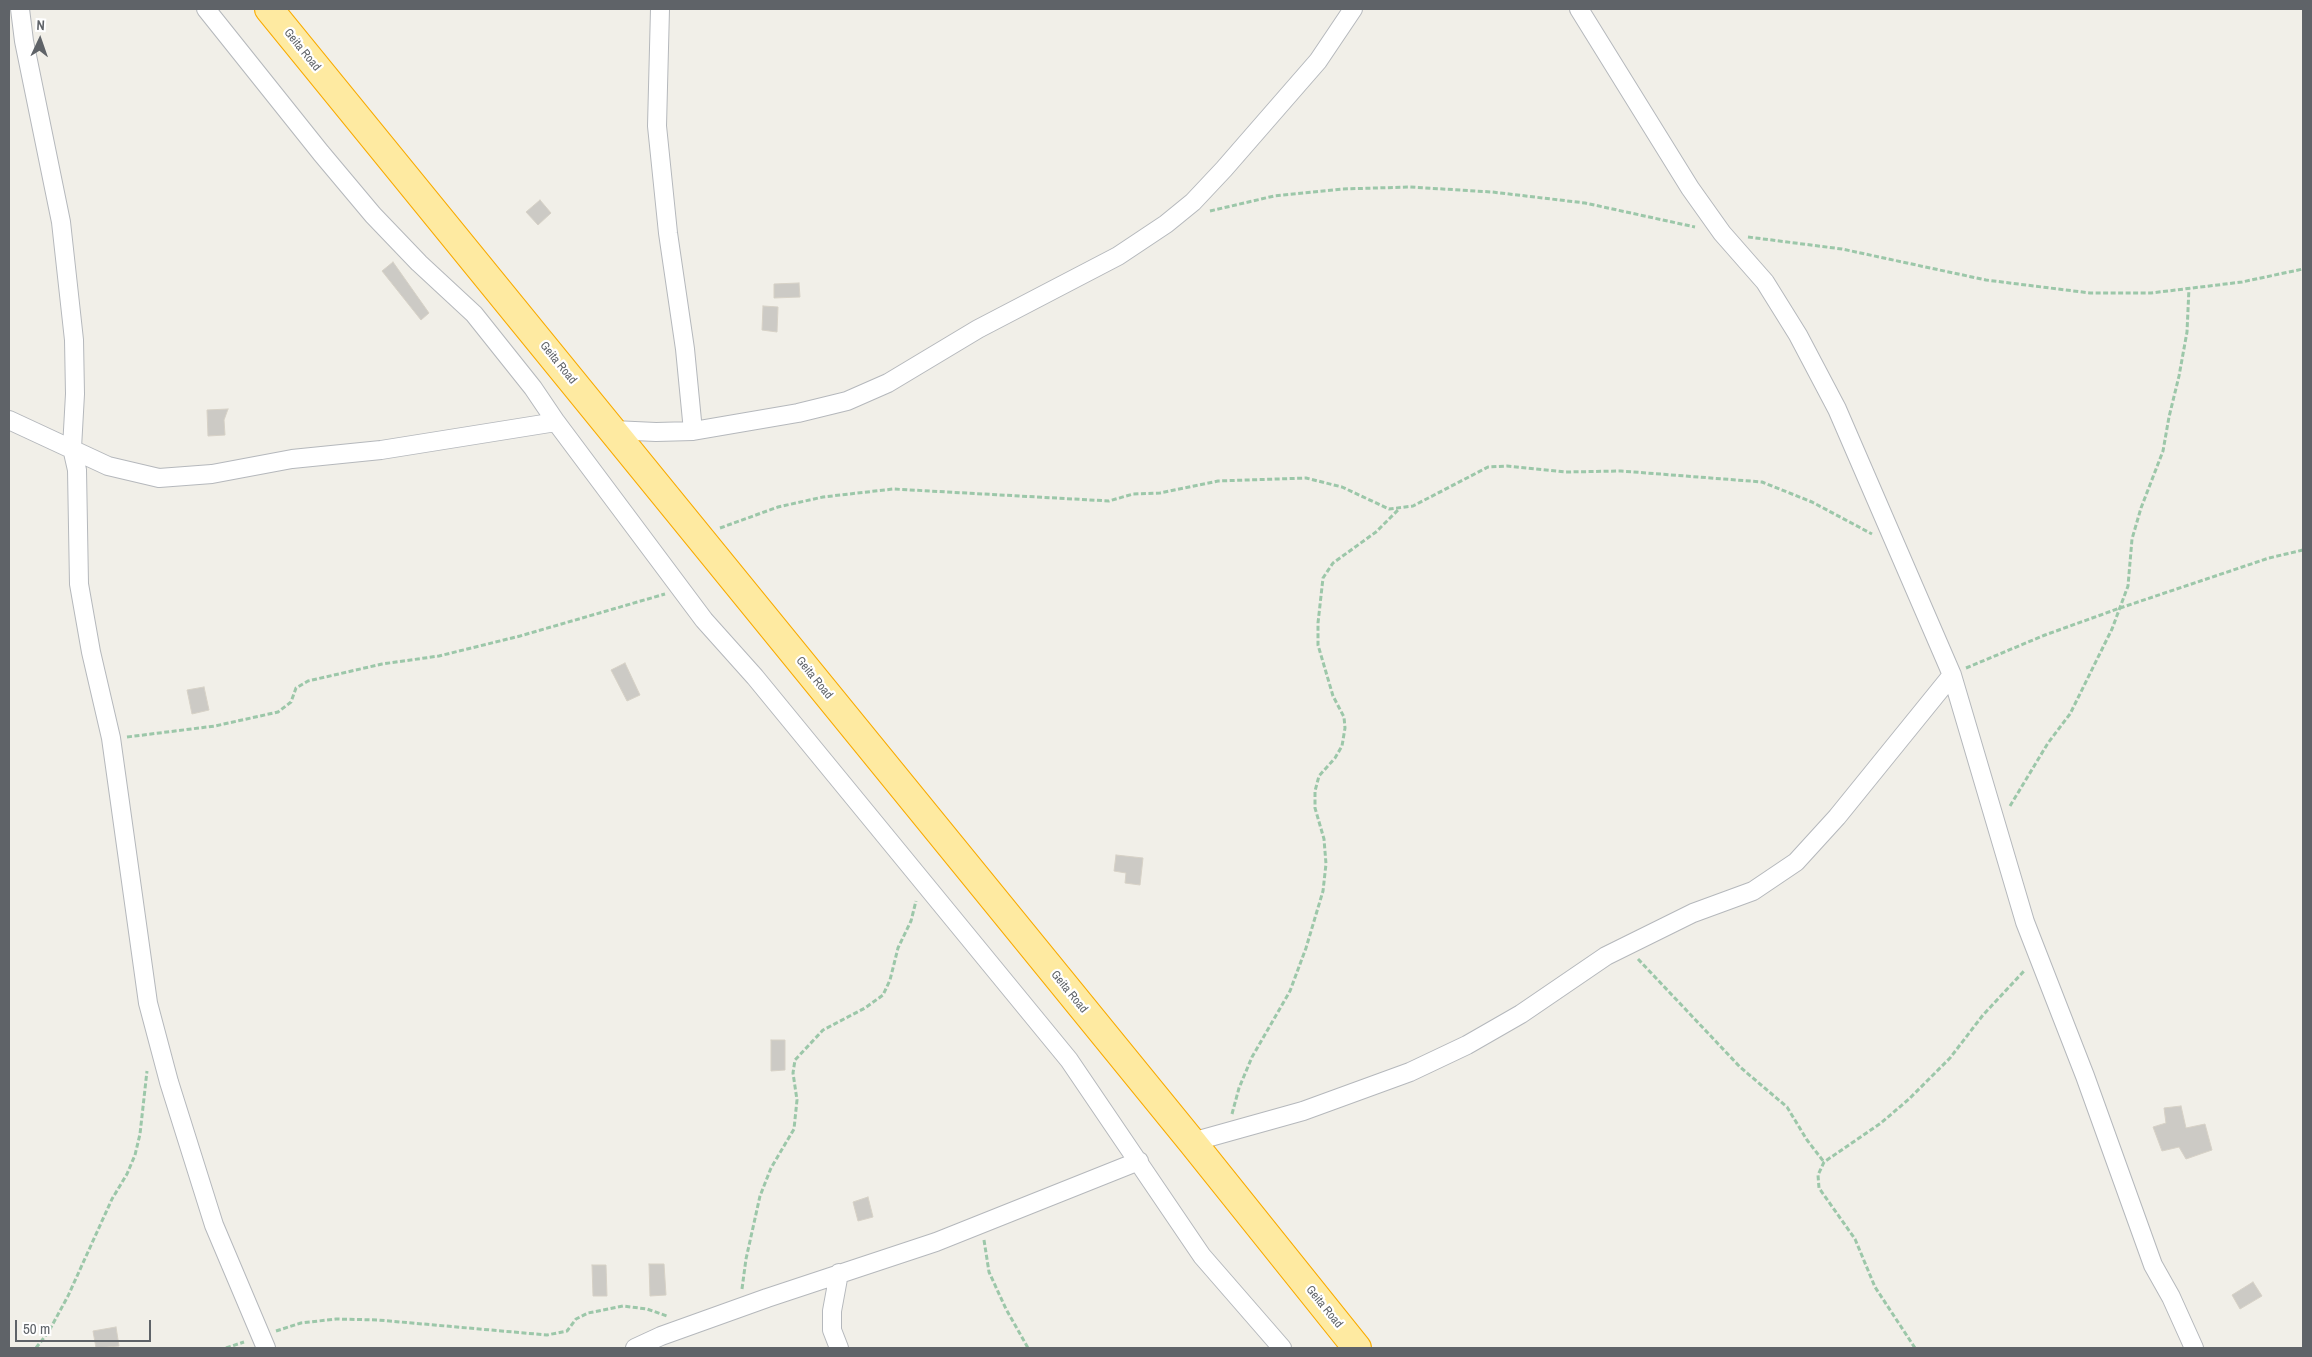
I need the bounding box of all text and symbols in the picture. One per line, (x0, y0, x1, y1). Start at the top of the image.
north arrow (15, 15, 65, 65)
text: N (36, 16, 45, 34)
street label: Geita Road (281, 26, 323, 74)
street label: Geita Road (537, 339, 579, 387)
street label: Geita Road (793, 654, 835, 702)
street label: Geita Road (1048, 968, 1090, 1016)
street label: Geita Road (1303, 1283, 1345, 1331)
scale bar (18, 1310, 154, 1342)
text: 50 m (23, 1318, 50, 1339)

